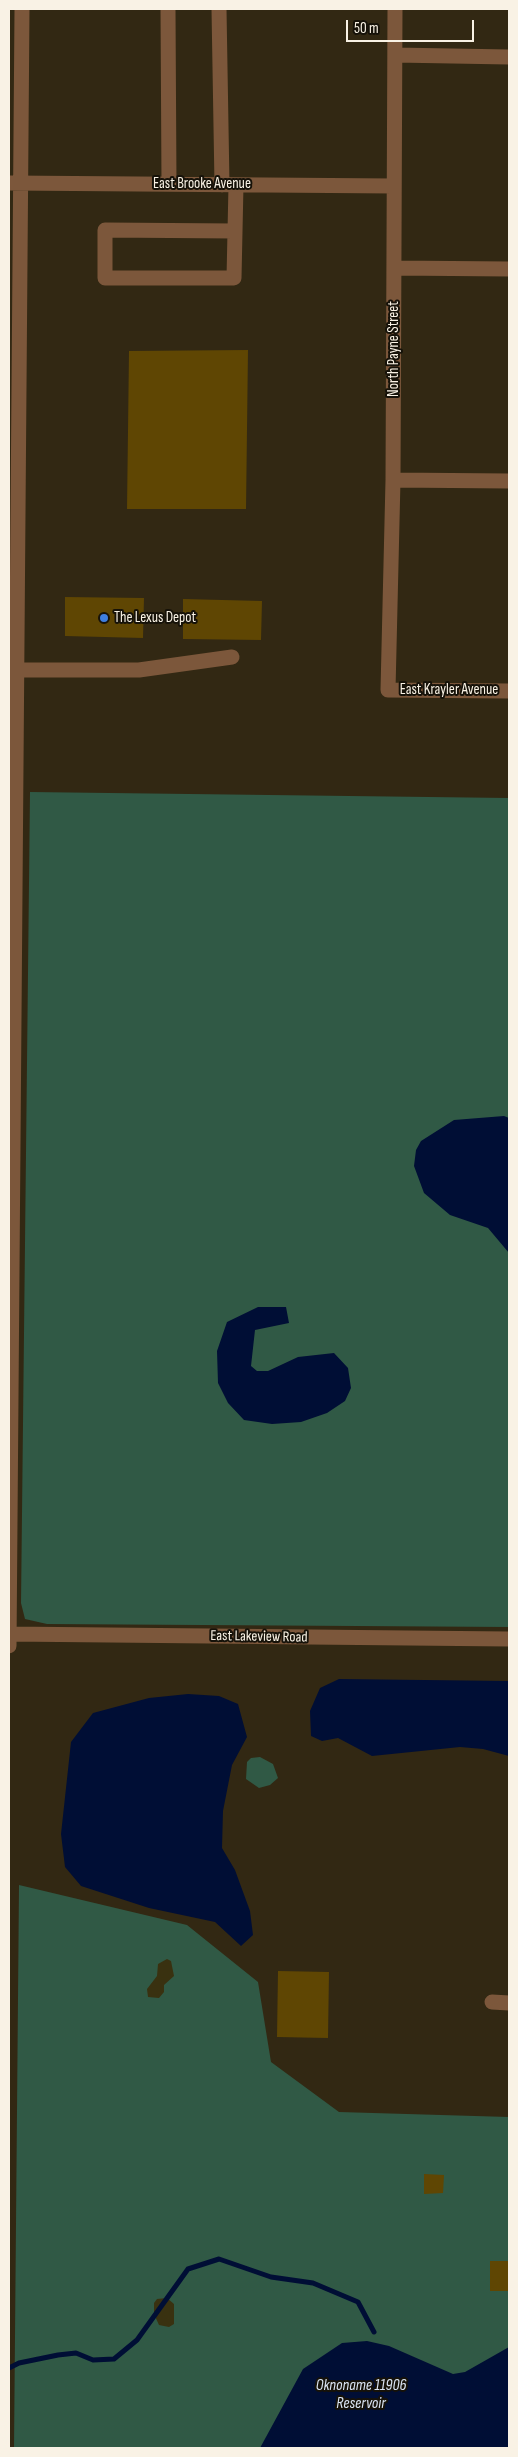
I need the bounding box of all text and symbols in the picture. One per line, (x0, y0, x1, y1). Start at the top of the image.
scale bar (348, 10, 476, 42)
text: 50 m (354, 19, 379, 38)
street label: East Brooke Avenue (153, 175, 251, 193)
street label: North Payne Street (385, 301, 403, 397)
place label: The Lexus Depot (114, 609, 196, 627)
marker: The Lexus Depot (98, 612, 110, 624)
street label: East Krayler Avenue (400, 681, 498, 699)
street label: East Lakeview Road (210, 1627, 308, 1647)
water label: Oknoname 11906 Reservoir (316, 2376, 406, 2414)

